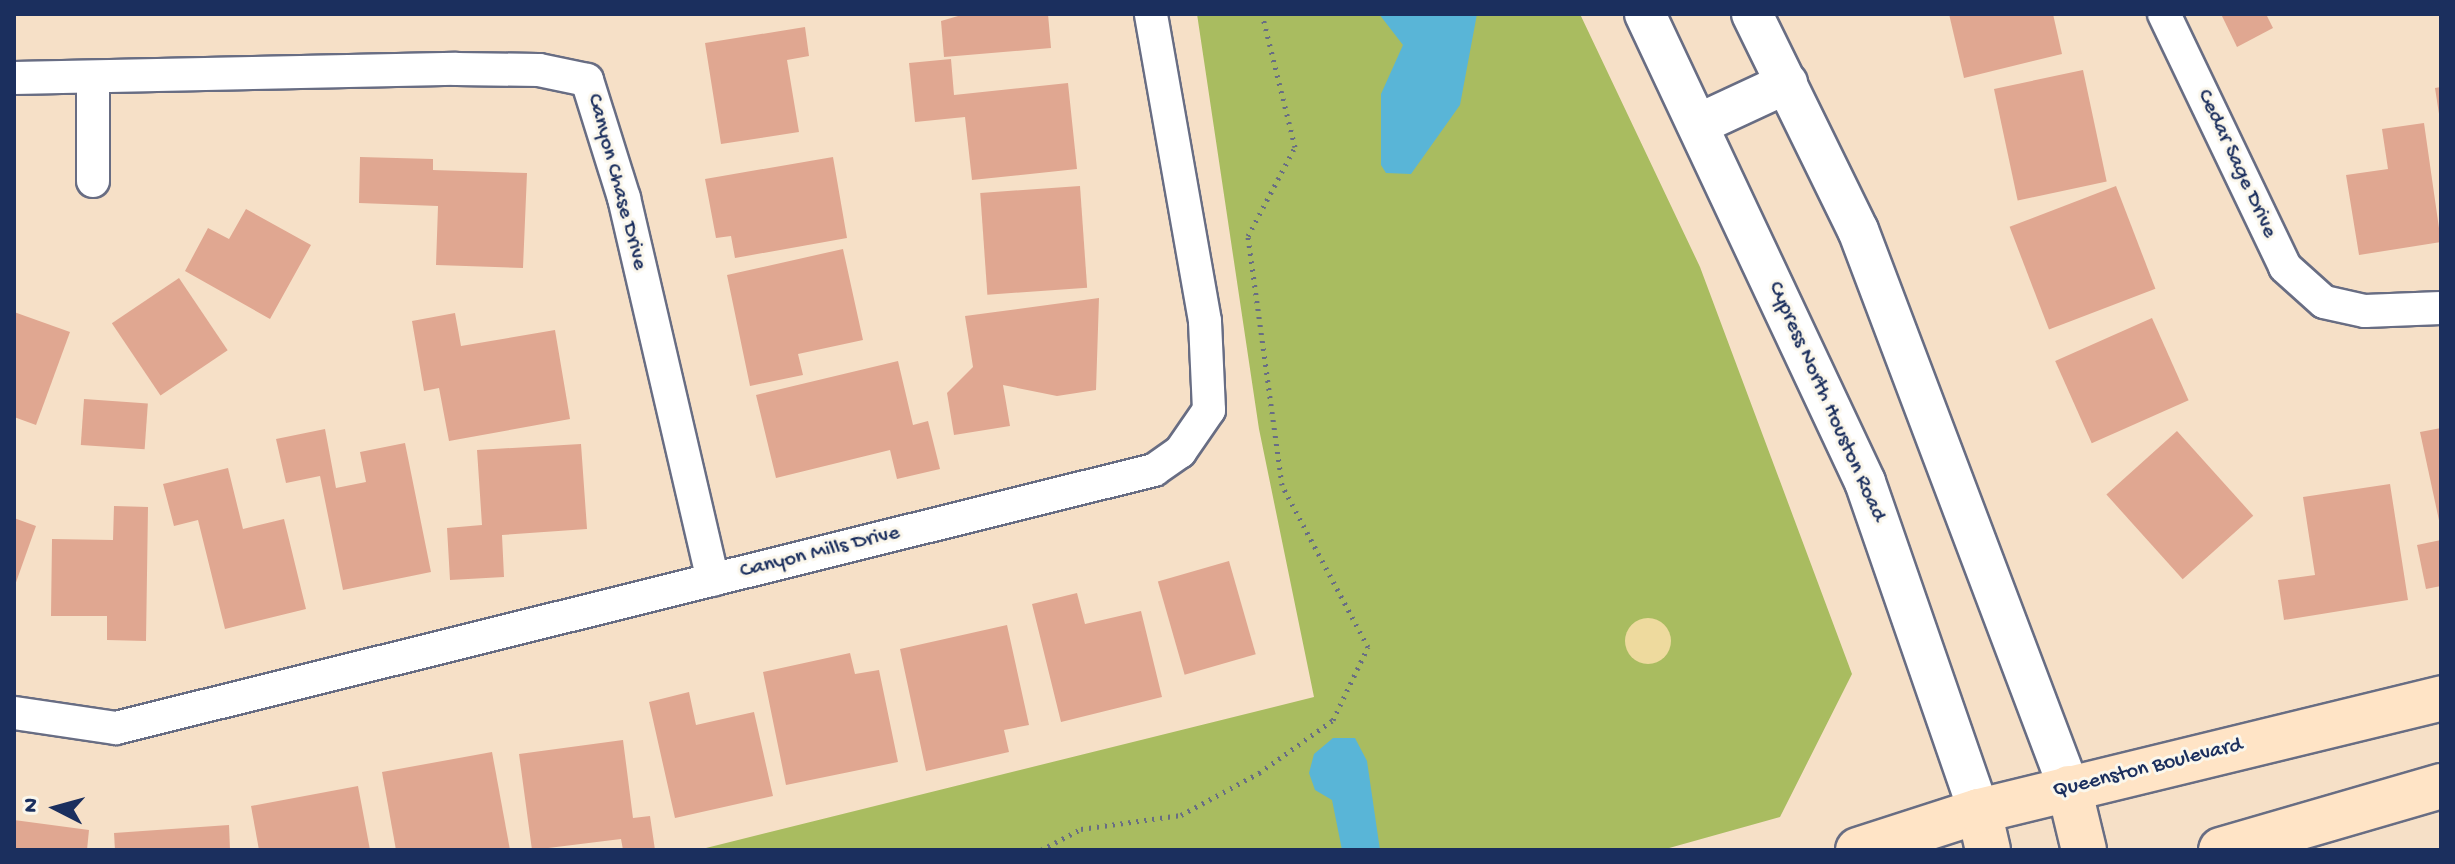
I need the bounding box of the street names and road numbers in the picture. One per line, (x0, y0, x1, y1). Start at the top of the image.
street label: Cedar Sage Drive (2190, 86, 2282, 242)
street label: Canyon Chase Drive (580, 91, 652, 273)
street label: Cypress North Houston Road (1761, 278, 1891, 526)
street label: Canyon Mills Drive (737, 520, 903, 586)
street label: Queenston Boulevard (2051, 733, 2245, 805)

